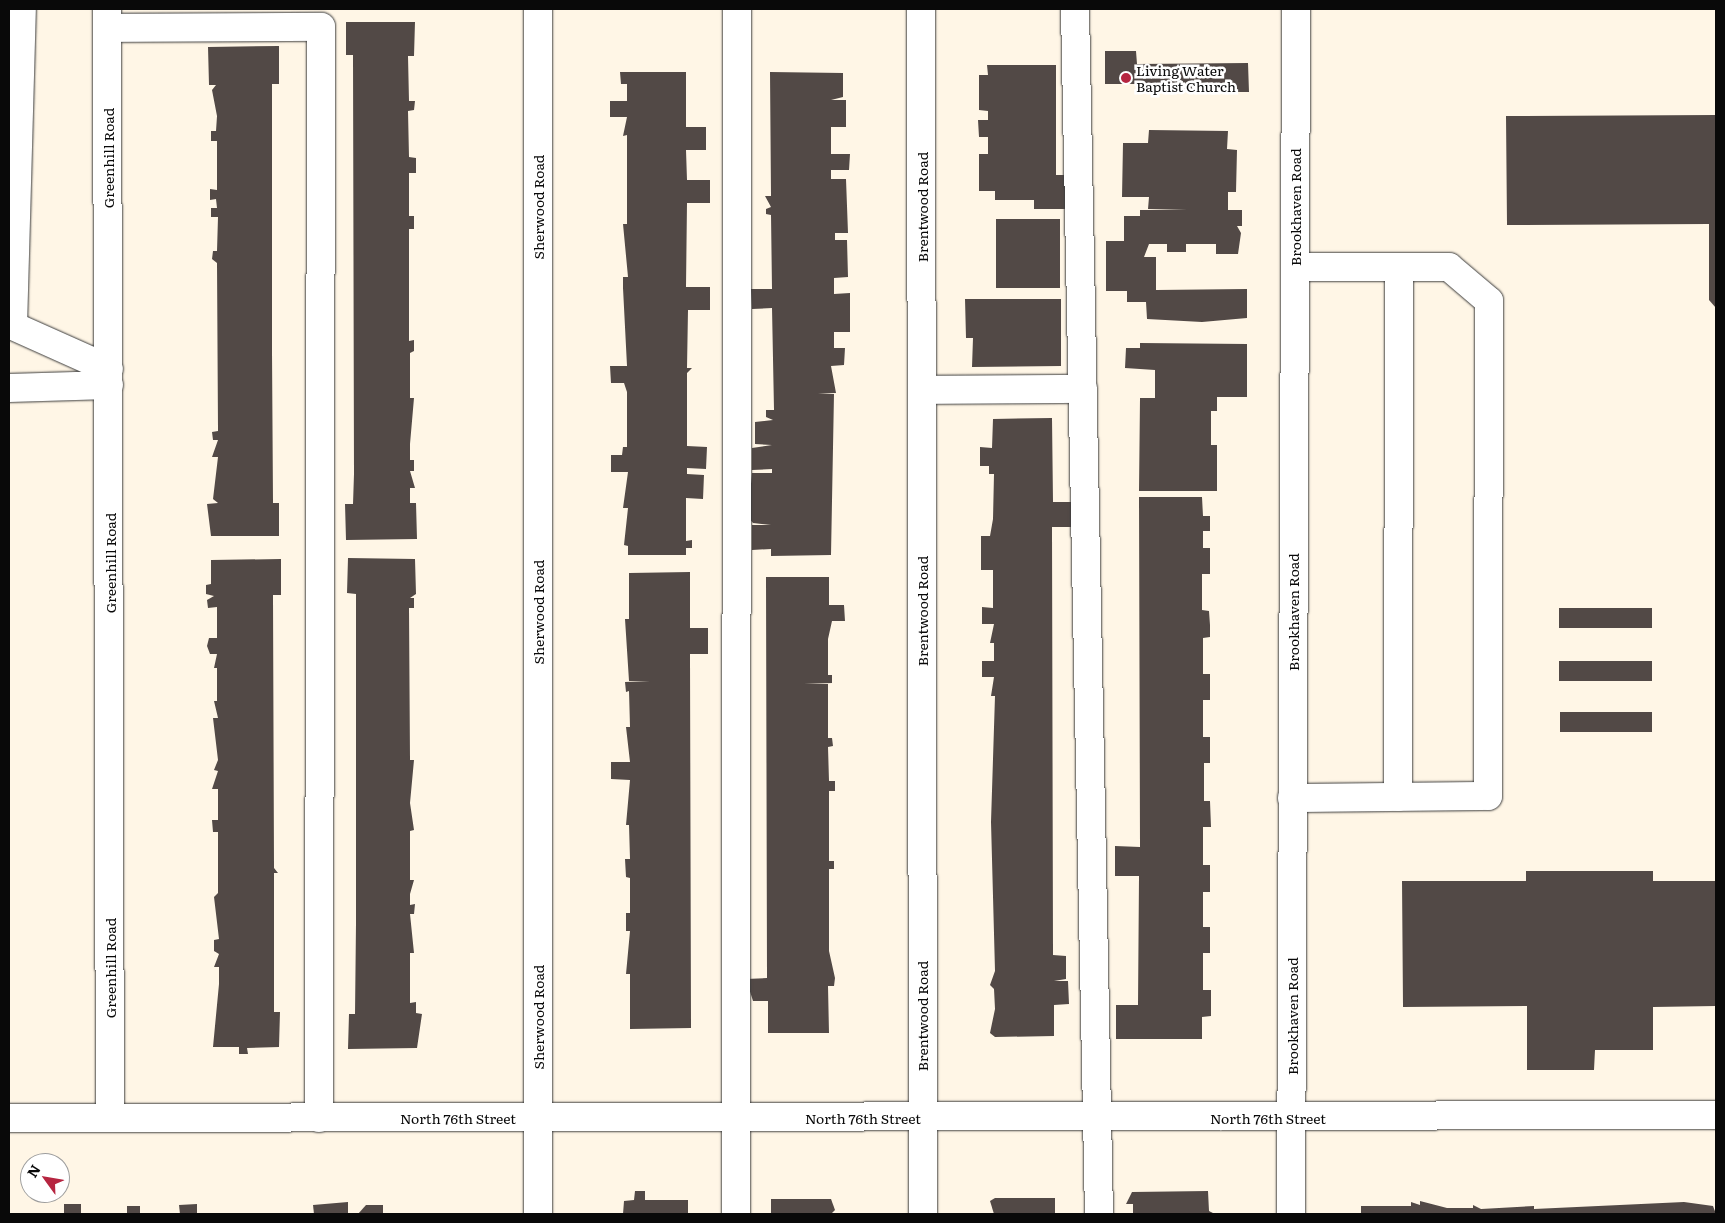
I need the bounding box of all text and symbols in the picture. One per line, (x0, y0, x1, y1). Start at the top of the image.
place label: Living Water Baptist Church (1136, 62, 1236, 94)
marker: Living Water Baptist Church (1120, 72, 1132, 84)
street label: Greenhill Road (100, 108, 116, 208)
street label: Brookhaven Road (1287, 148, 1303, 266)
street label: Brentwood Road (914, 152, 930, 262)
street label: Sherwood Road (530, 155, 546, 259)
street label: Greenhill Road (102, 513, 118, 613)
street label: Brookhaven Road (1285, 553, 1301, 671)
street label: Brentwood Road (914, 556, 930, 666)
street label: Sherwood Road (530, 560, 546, 664)
street label: Greenhill Road (102, 918, 118, 1018)
street label: Brookhaven Road (1284, 957, 1300, 1075)
street label: Brentwood Road (914, 961, 930, 1071)
street label: Sherwood Road (530, 965, 546, 1069)
street label: North 76th Street (400, 1110, 516, 1126)
street label: North 76th Street (805, 1110, 921, 1126)
street label: North 76th Street (1210, 1110, 1326, 1126)
north arrow (20, 1153, 70, 1203)
text: N (22, 1160, 45, 1181)

